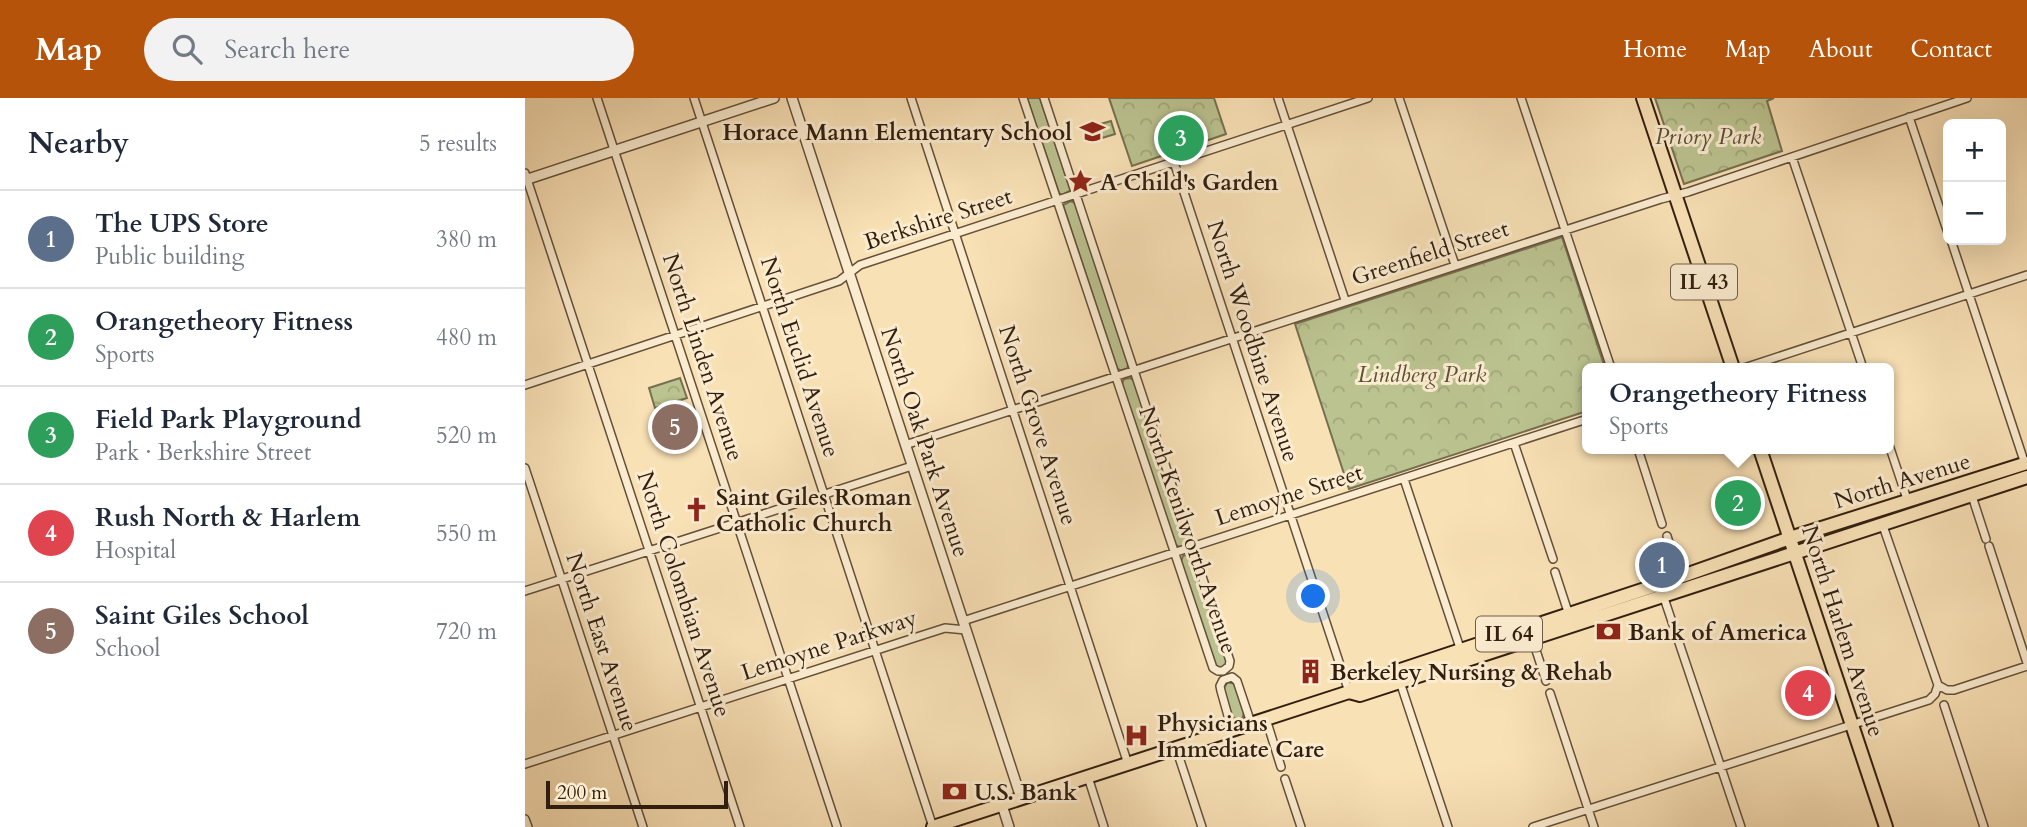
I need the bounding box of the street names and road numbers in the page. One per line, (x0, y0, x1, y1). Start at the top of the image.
street label: Berkshire Street (860, 180, 1016, 258)
street label: Greenfield Street (1347, 213, 1513, 293)
street label: North Woodbine Avenue (1199, 216, 1307, 466)
street label: North Linden Avenue (655, 249, 751, 465)
street label: North Euclid Avenue (753, 253, 847, 461)
road number: IL 43 (1671, 264, 1737, 300)
street label: North Grove Avenue (991, 321, 1085, 529)
street label: North Oak Park Avenue (873, 323, 977, 561)
street label: North Kenilworth Avenue (1131, 402, 1245, 658)
street label: North Avenue (1830, 446, 1974, 516)
street label: Lemoyne Street (1211, 457, 1367, 533)
street label: North Colombian Avenue (630, 467, 738, 721)
street label: North Harlem Avenue (1794, 521, 1892, 741)
street label: North East Avenue (558, 549, 646, 735)
street label: Lemoyne Parkway (737, 602, 921, 688)
road number: IL 64 (1476, 616, 1542, 652)

